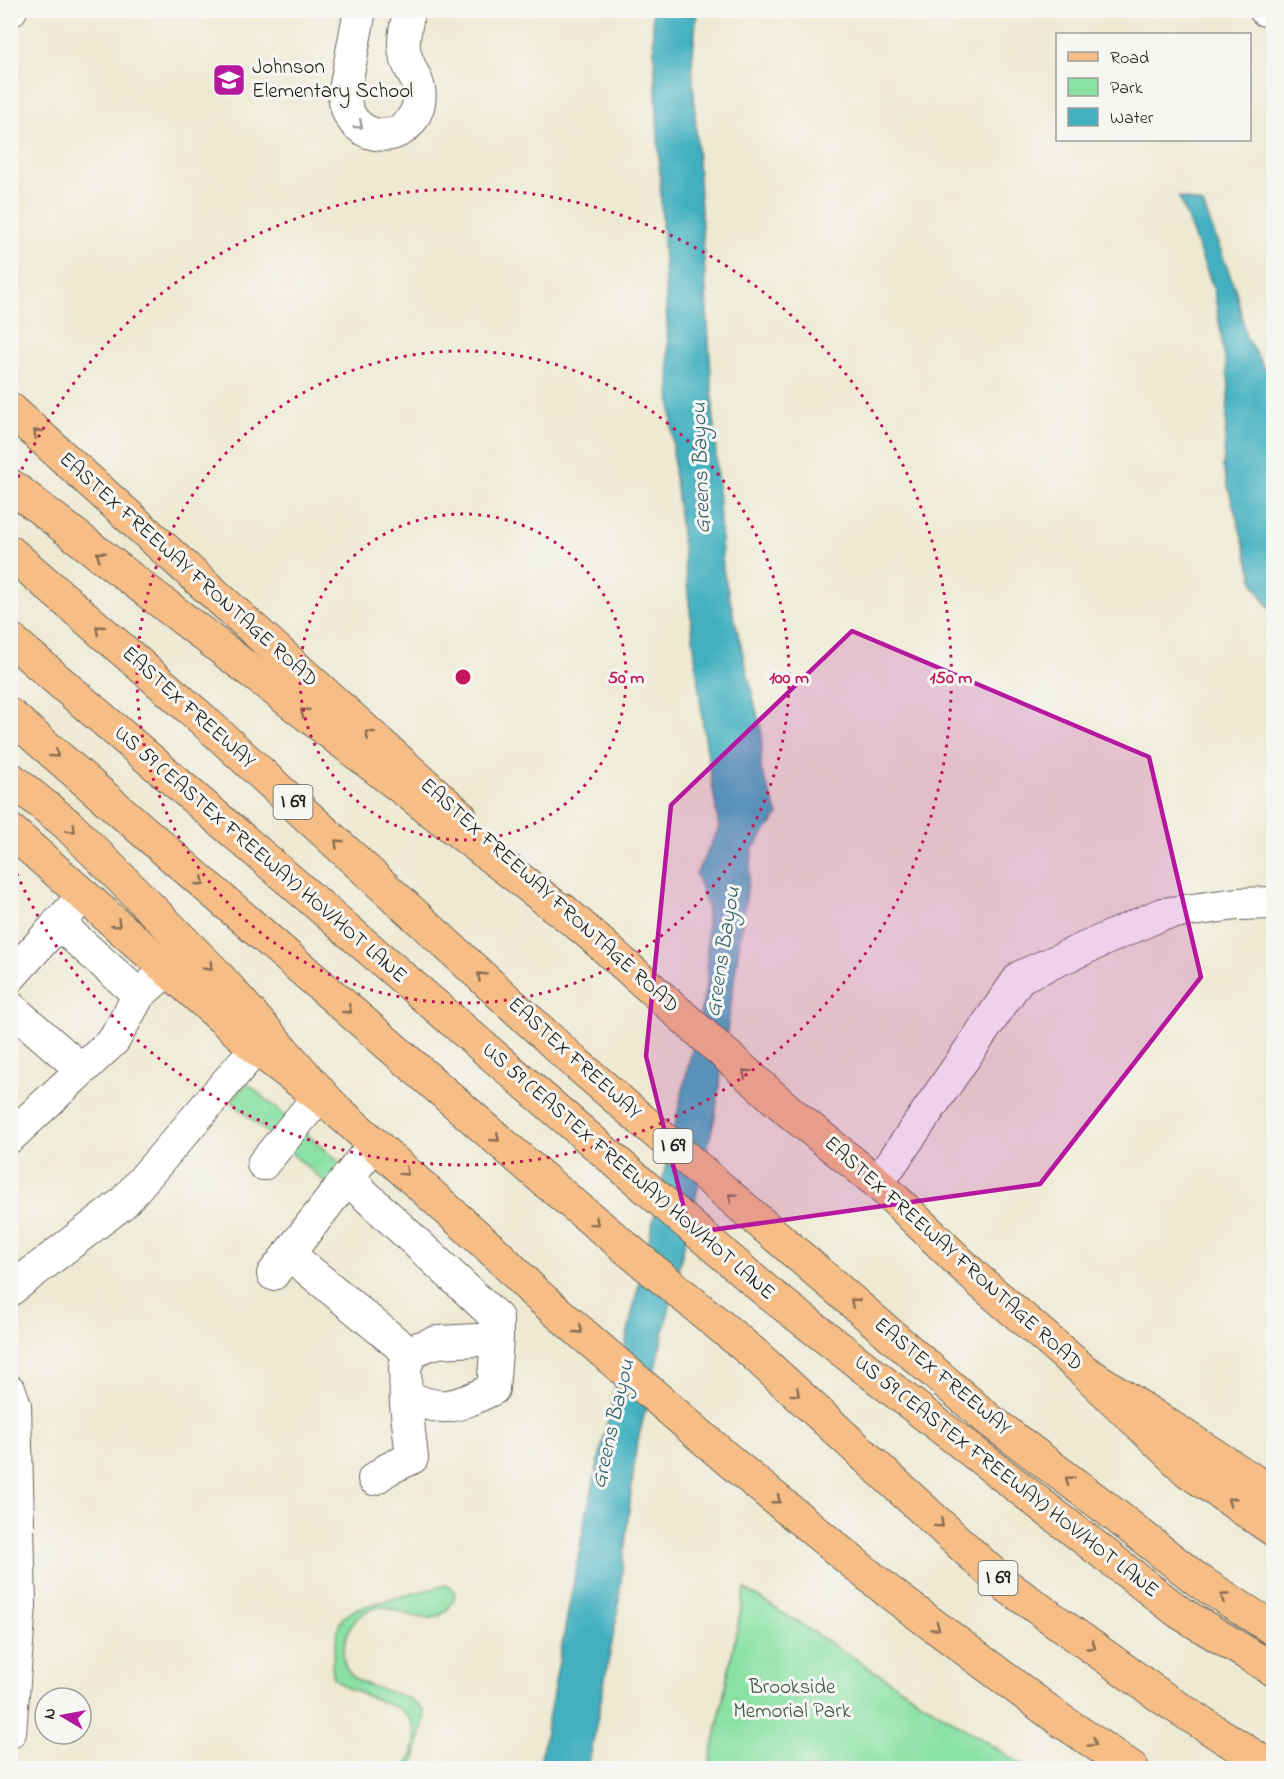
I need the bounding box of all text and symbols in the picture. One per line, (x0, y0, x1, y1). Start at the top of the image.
legend (1056, 33, 1251, 141)
text: Road (1110, 46, 1149, 72)
place label: Johnson Elementary School (252, 53, 413, 109)
school or university icon: Johnson Elementary School (211, 62, 247, 98)
text: Park (1110, 76, 1143, 102)
text: Water (1110, 106, 1154, 132)
one-way arrow (353, 118, 364, 129)
water label: Greens Bayou (684, 401, 720, 534)
one-way arrow (33, 430, 44, 441)
street label: EASTEX FREEWAY FRONTAGE ROAD (52, 445, 324, 695)
one-way arrow (96, 551, 107, 562)
one-way arrow (95, 625, 106, 636)
street label: EASTEX FREEWAY (115, 640, 262, 777)
text: 50 m (608, 666, 644, 692)
text: 100 m (769, 666, 809, 692)
text: 150 m (930, 666, 972, 692)
centre of rings (453, 667, 473, 687)
one-way arrow (300, 709, 311, 720)
street label: US 59 (EASTEX FREEWAY) HOV/HOT LANE (107, 719, 413, 991)
one-way arrow (365, 730, 376, 741)
one-way arrow (48, 747, 58, 758)
street label: EASTEX FREEWAY FRONTAGE ROAD (413, 771, 685, 1021)
road number: I 69 (274, 785, 312, 819)
one-way arrow (64, 821, 75, 832)
one-way arrow (334, 840, 345, 851)
one-way arrow (194, 875, 205, 886)
water label: Greens Bayou (698, 884, 750, 1019)
one-way arrow (110, 917, 121, 928)
one-way arrow (202, 960, 213, 971)
one-way arrow (477, 972, 488, 983)
street label: EASTEX FREEWAY (501, 991, 648, 1128)
one-way arrow (341, 1003, 352, 1014)
street label: US 59 (EASTEX FREEWAY) HOV/HOT LANE (475, 1036, 781, 1308)
one-way arrow (743, 1069, 753, 1080)
road number: I 69 (654, 1129, 692, 1163)
one-way arrow (489, 1131, 500, 1142)
street label: EASTEX FREEWAY FRONTAGE ROAD (818, 1131, 1088, 1377)
one-way arrow (398, 1165, 409, 1176)
one-way arrow (728, 1193, 739, 1204)
one-way arrow (588, 1215, 599, 1226)
one-way arrow (850, 1298, 861, 1309)
street label: EASTEX FREEWAY (868, 1312, 1016, 1442)
one-way arrow (572, 1323, 583, 1334)
street label: US 59 (EASTEX FREEWAY) HOV/HOT LANE (847, 1348, 1165, 1606)
water label: Greens Bayou (584, 1356, 644, 1492)
one-way arrow (789, 1386, 800, 1397)
one-way arrow (1064, 1476, 1075, 1487)
one-way arrow (771, 1493, 782, 1504)
one-way arrow (1227, 1497, 1238, 1508)
one-way arrow (932, 1517, 943, 1528)
road number: I 69 (978, 1561, 1018, 1595)
one-way arrow (1220, 1593, 1230, 1605)
one-way arrow (930, 1620, 941, 1631)
one-way arrow (1085, 1639, 1096, 1650)
park label: Brookside Memorial Park (733, 1673, 852, 1727)
north arrow (33, 1686, 93, 1746)
text: N (37, 1706, 63, 1721)
one-way arrow (1087, 1735, 1098, 1746)

